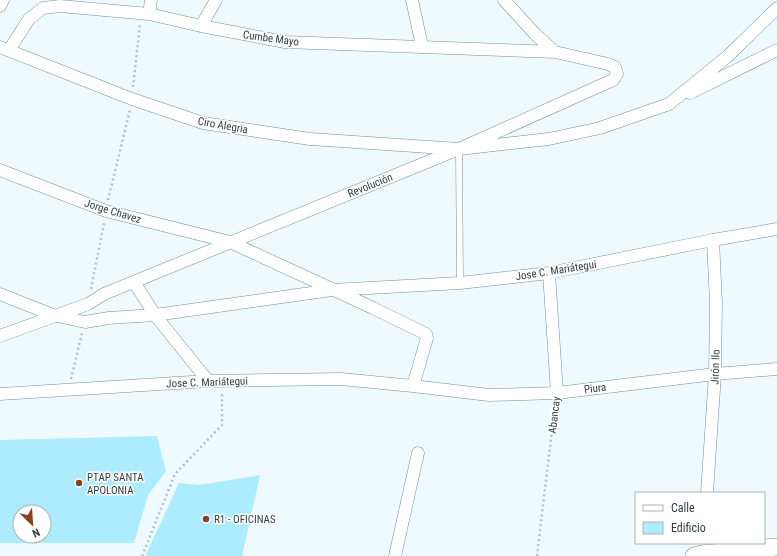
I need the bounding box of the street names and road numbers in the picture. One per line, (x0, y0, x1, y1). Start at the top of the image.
street label: Cumbe Mayo (242, 28, 300, 49)
street label: Ciro Alegria (197, 115, 249, 136)
street label: Revolución (346, 171, 395, 200)
street label: Jorge Chavez (83, 197, 143, 226)
street label: Jose C. Mariátegui (515, 258, 597, 283)
street label: Jirón Ilo (708, 349, 723, 385)
street label: Jose C. Mariátegui (166, 375, 248, 390)
street label: Piura (583, 381, 607, 396)
street label: Abancay (546, 395, 563, 434)

